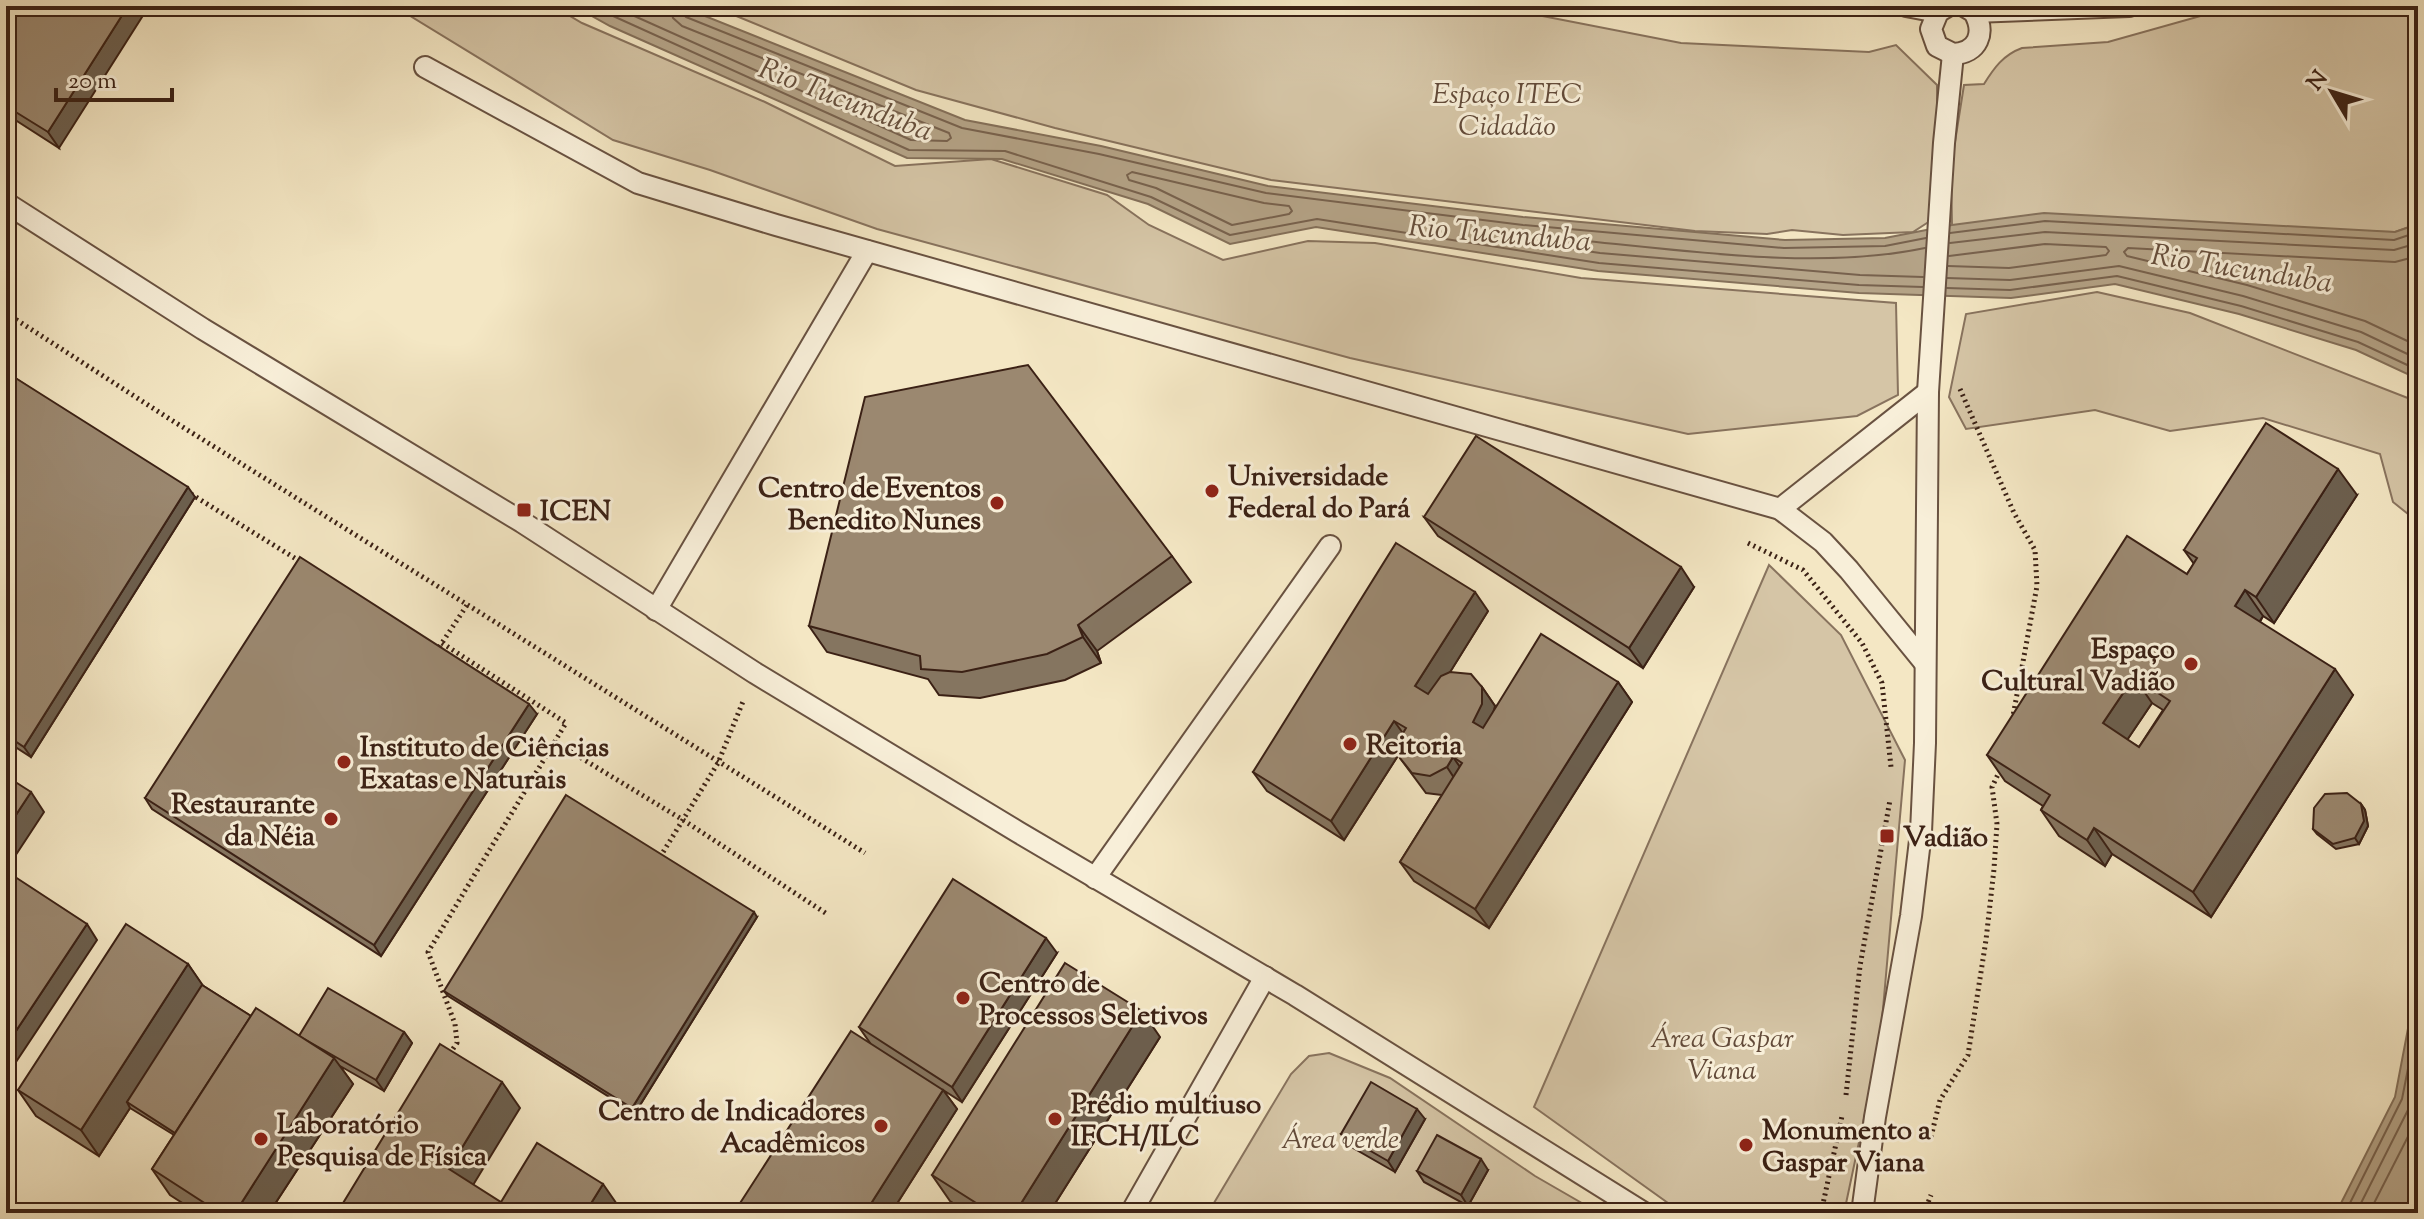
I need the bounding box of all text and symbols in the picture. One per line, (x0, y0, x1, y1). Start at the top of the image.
water label: Rio Tucunduba (752, 48, 938, 154)
scale bar (56, 52, 172, 102)
north arrow (2292, 52, 2372, 132)
text: N (2301, 64, 2337, 98)
text: 20 m (68, 65, 117, 99)
park label: Espaço ITEC Cidadão (1432, 76, 1582, 148)
water label: Rio Tucunduba (1407, 206, 1593, 265)
water label: Rio Tucunduba (2148, 235, 2335, 306)
place label: Universidade Federal do Pará (1228, 458, 1410, 530)
place label: Centro de Eventos Benedito Nunes (758, 470, 981, 542)
marker: Universidade Federal do Pará (1203, 482, 1221, 500)
place label: ICEN (540, 493, 611, 533)
marker: Centro de Eventos Benedito Nunes (988, 494, 1006, 512)
marker: ICEN (515, 501, 533, 519)
place label: Espaço Cultural Vadião (1981, 631, 2175, 703)
marker: Espaço Cultural Vadião (2182, 655, 2200, 673)
place label: Reitoria (1366, 727, 1462, 767)
place label: Instituto de Ciências Exatas e Naturais (360, 729, 609, 801)
marker: Reitoria (1341, 735, 1359, 753)
marker: Instituto de Ciências Exatas e Naturais (335, 753, 353, 771)
place label: Restaurante da Néia (171, 786, 315, 858)
marker: Restaurante da Néia (322, 810, 340, 828)
place label: Vadião (1903, 819, 1988, 859)
marker: Vadião (1878, 827, 1896, 845)
place label: Centro de Processos Seletivos (979, 965, 1208, 1037)
marker: Centro de Processos Seletivos (954, 989, 972, 1007)
park label: Área Gaspar Viana (1650, 1020, 1794, 1092)
place label: Prédio multiuso IFCH/ILC (1071, 1086, 1261, 1158)
place label: Centro de Indicadores Acadêmicos (598, 1093, 865, 1165)
place label: Laboratório Pesquisa de Física (277, 1106, 487, 1178)
marker: Prédio multiuso IFCH/ILC (1046, 1110, 1064, 1128)
place label: Monumento a Gaspar Viana (1762, 1112, 1931, 1184)
marker: Centro de Indicadores Acadêmicos (872, 1117, 890, 1135)
park label: Área verde (1281, 1121, 1399, 1161)
marker: Laboratório Pesquisa de Física (252, 1130, 270, 1148)
marker: Monumento a Gaspar Viana (1737, 1136, 1755, 1154)

